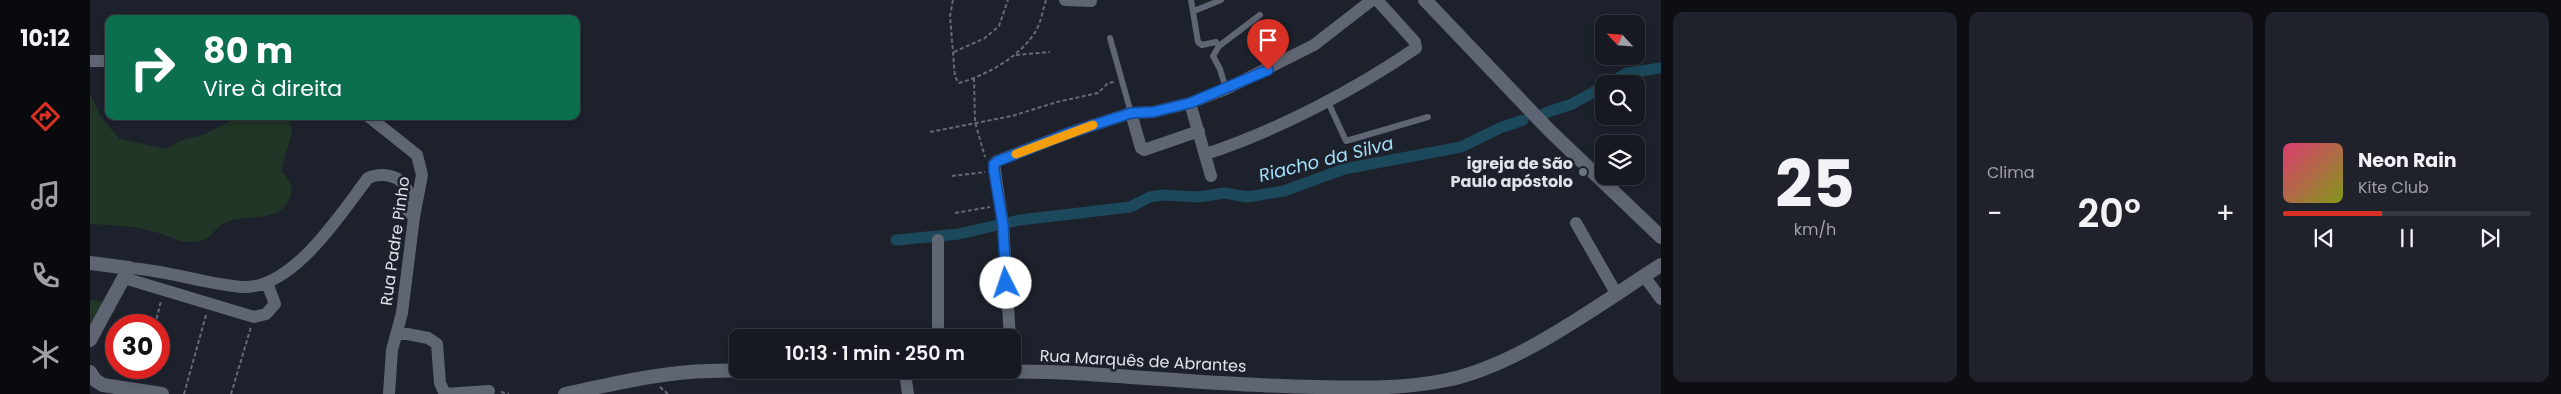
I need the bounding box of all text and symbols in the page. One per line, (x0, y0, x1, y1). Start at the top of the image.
north arrow (1595, 15, 1645, 65)
map controls (1595, 15, 1645, 185)
pin (1247, 19, 1289, 70)
text: 10:12 (20, 23, 70, 54)
text: 80 m (203, 26, 293, 75)
icon: arrive (1254, 26, 1282, 54)
icon: right (120, 35, 185, 100)
text: Vire à direita (203, 73, 342, 104)
button: search (1595, 75, 1645, 125)
icon: directions (28, 99, 63, 134)
water label: Riacho da Silva (1256, 130, 1396, 188)
button: layers (1595, 135, 1645, 185)
text: 25 (1775, 139, 1855, 230)
text: Neon Rain (2358, 147, 2457, 174)
place label: igreja de São Paulo apóstolo (1451, 152, 1573, 193)
text: Clima (1987, 161, 2035, 184)
marker: igreja de São Paulo apóstolo (1577, 166, 1589, 178)
street label: Rua Padre Pinho (375, 175, 415, 307)
text: Kite Club (2358, 176, 2429, 199)
icon: music (28, 178, 63, 213)
text: 20° (2078, 187, 2141, 240)
text: − (1987, 194, 2002, 233)
text: + (2216, 194, 2235, 233)
text: km/h (1794, 218, 1836, 241)
icon: previous (2310, 224, 2338, 252)
icon: pause (2393, 224, 2421, 252)
icon: next (2476, 224, 2504, 252)
position arrow (979, 256, 1031, 308)
icon: phone (28, 258, 63, 293)
speed limit sign: 30 (105, 314, 170, 379)
icon: climate (28, 337, 63, 372)
text: 10:13 · 1 min · 250 m (785, 340, 965, 367)
street label: Rua Marquês de Abrantes (1039, 344, 1247, 378)

